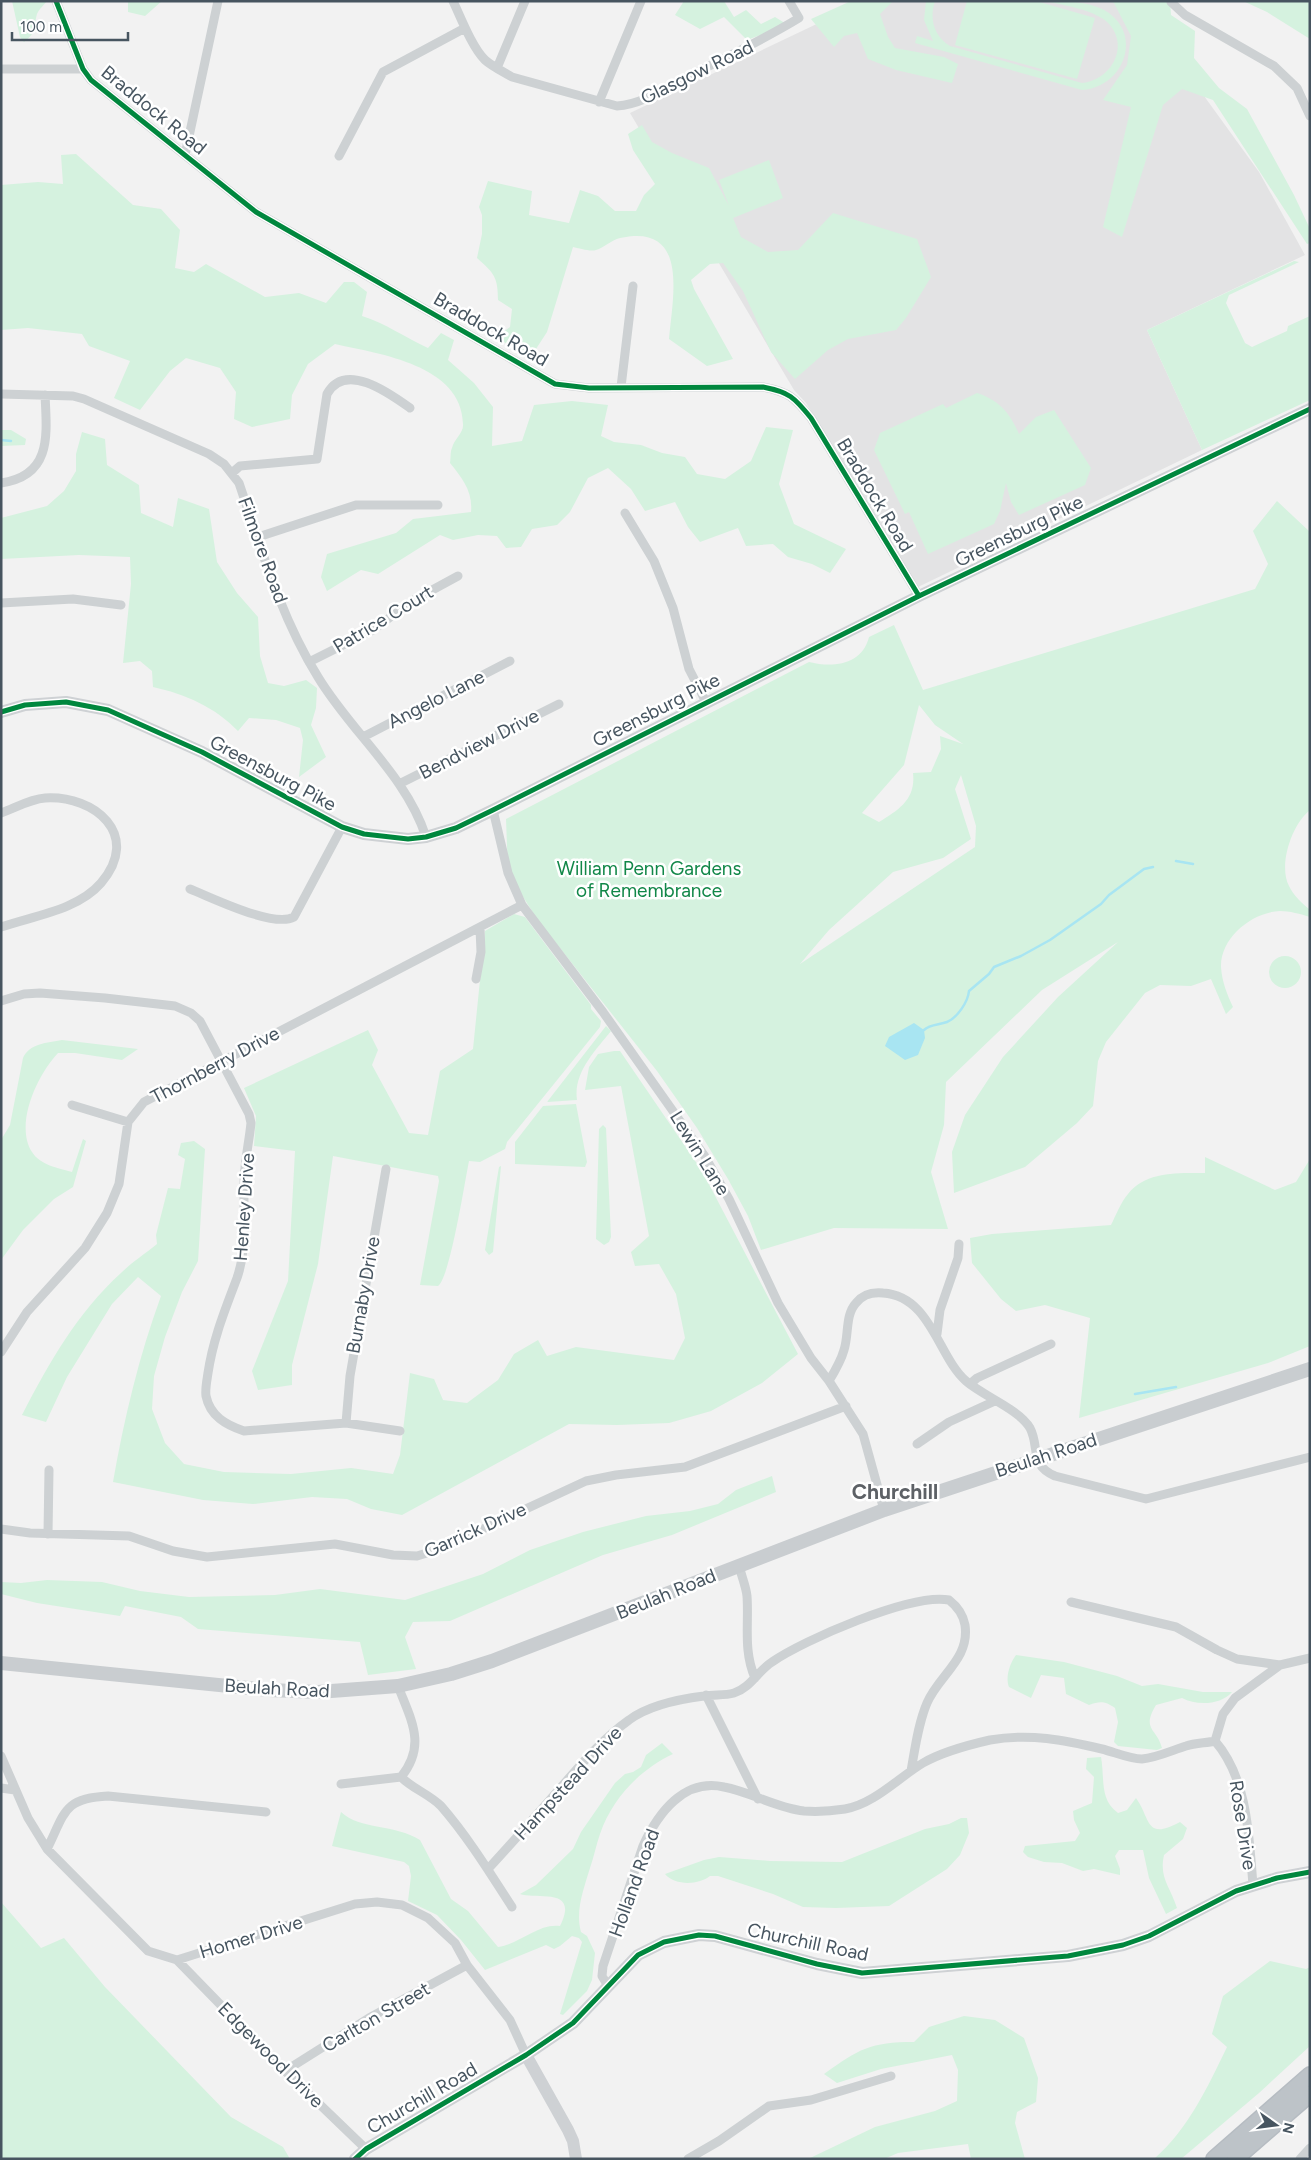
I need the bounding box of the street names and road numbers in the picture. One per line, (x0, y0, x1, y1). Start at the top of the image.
street label: Glasgow Road (637, 35, 757, 109)
street label: Braddock Road (97, 60, 211, 160)
street label: Braddock Road (429, 287, 553, 371)
street label: Braddock Road (832, 434, 918, 556)
street label: Greensburg Pike (951, 490, 1087, 572)
street label: Filmore Road (233, 494, 293, 606)
street label: Patrice Court (329, 580, 437, 658)
street label: Angelo Lane (384, 665, 488, 733)
street label: Greensburg Pike (588, 668, 724, 752)
street label: Bendview Drive (415, 704, 543, 784)
street label: Greensburg Pike (206, 730, 340, 816)
street label: Thornberry Drive (147, 1021, 283, 1109)
street label: Lewin Lane (665, 1107, 735, 1199)
street label: Henley Drive (229, 1152, 259, 1262)
street label: Burnaby Drive (341, 1235, 385, 1355)
street label: Beulah Road (992, 1428, 1100, 1482)
street label: Garrick Drive (420, 1497, 530, 1563)
street label: Beulah Road (613, 1564, 719, 1624)
street label: Beulah Road (224, 1674, 330, 1702)
street label: Hampstead Drive (509, 1721, 627, 1845)
street label: Rose Drive (1225, 1778, 1261, 1872)
street label: Holland Road (604, 1826, 664, 1940)
street label: Homer Drive (197, 1910, 305, 1964)
street label: Churchill Road (745, 1918, 871, 1966)
street label: Carlton Street (318, 1977, 434, 2057)
street label: Edgewood Drive (213, 1997, 329, 2113)
street label: Churchill Road (363, 2057, 481, 2139)

